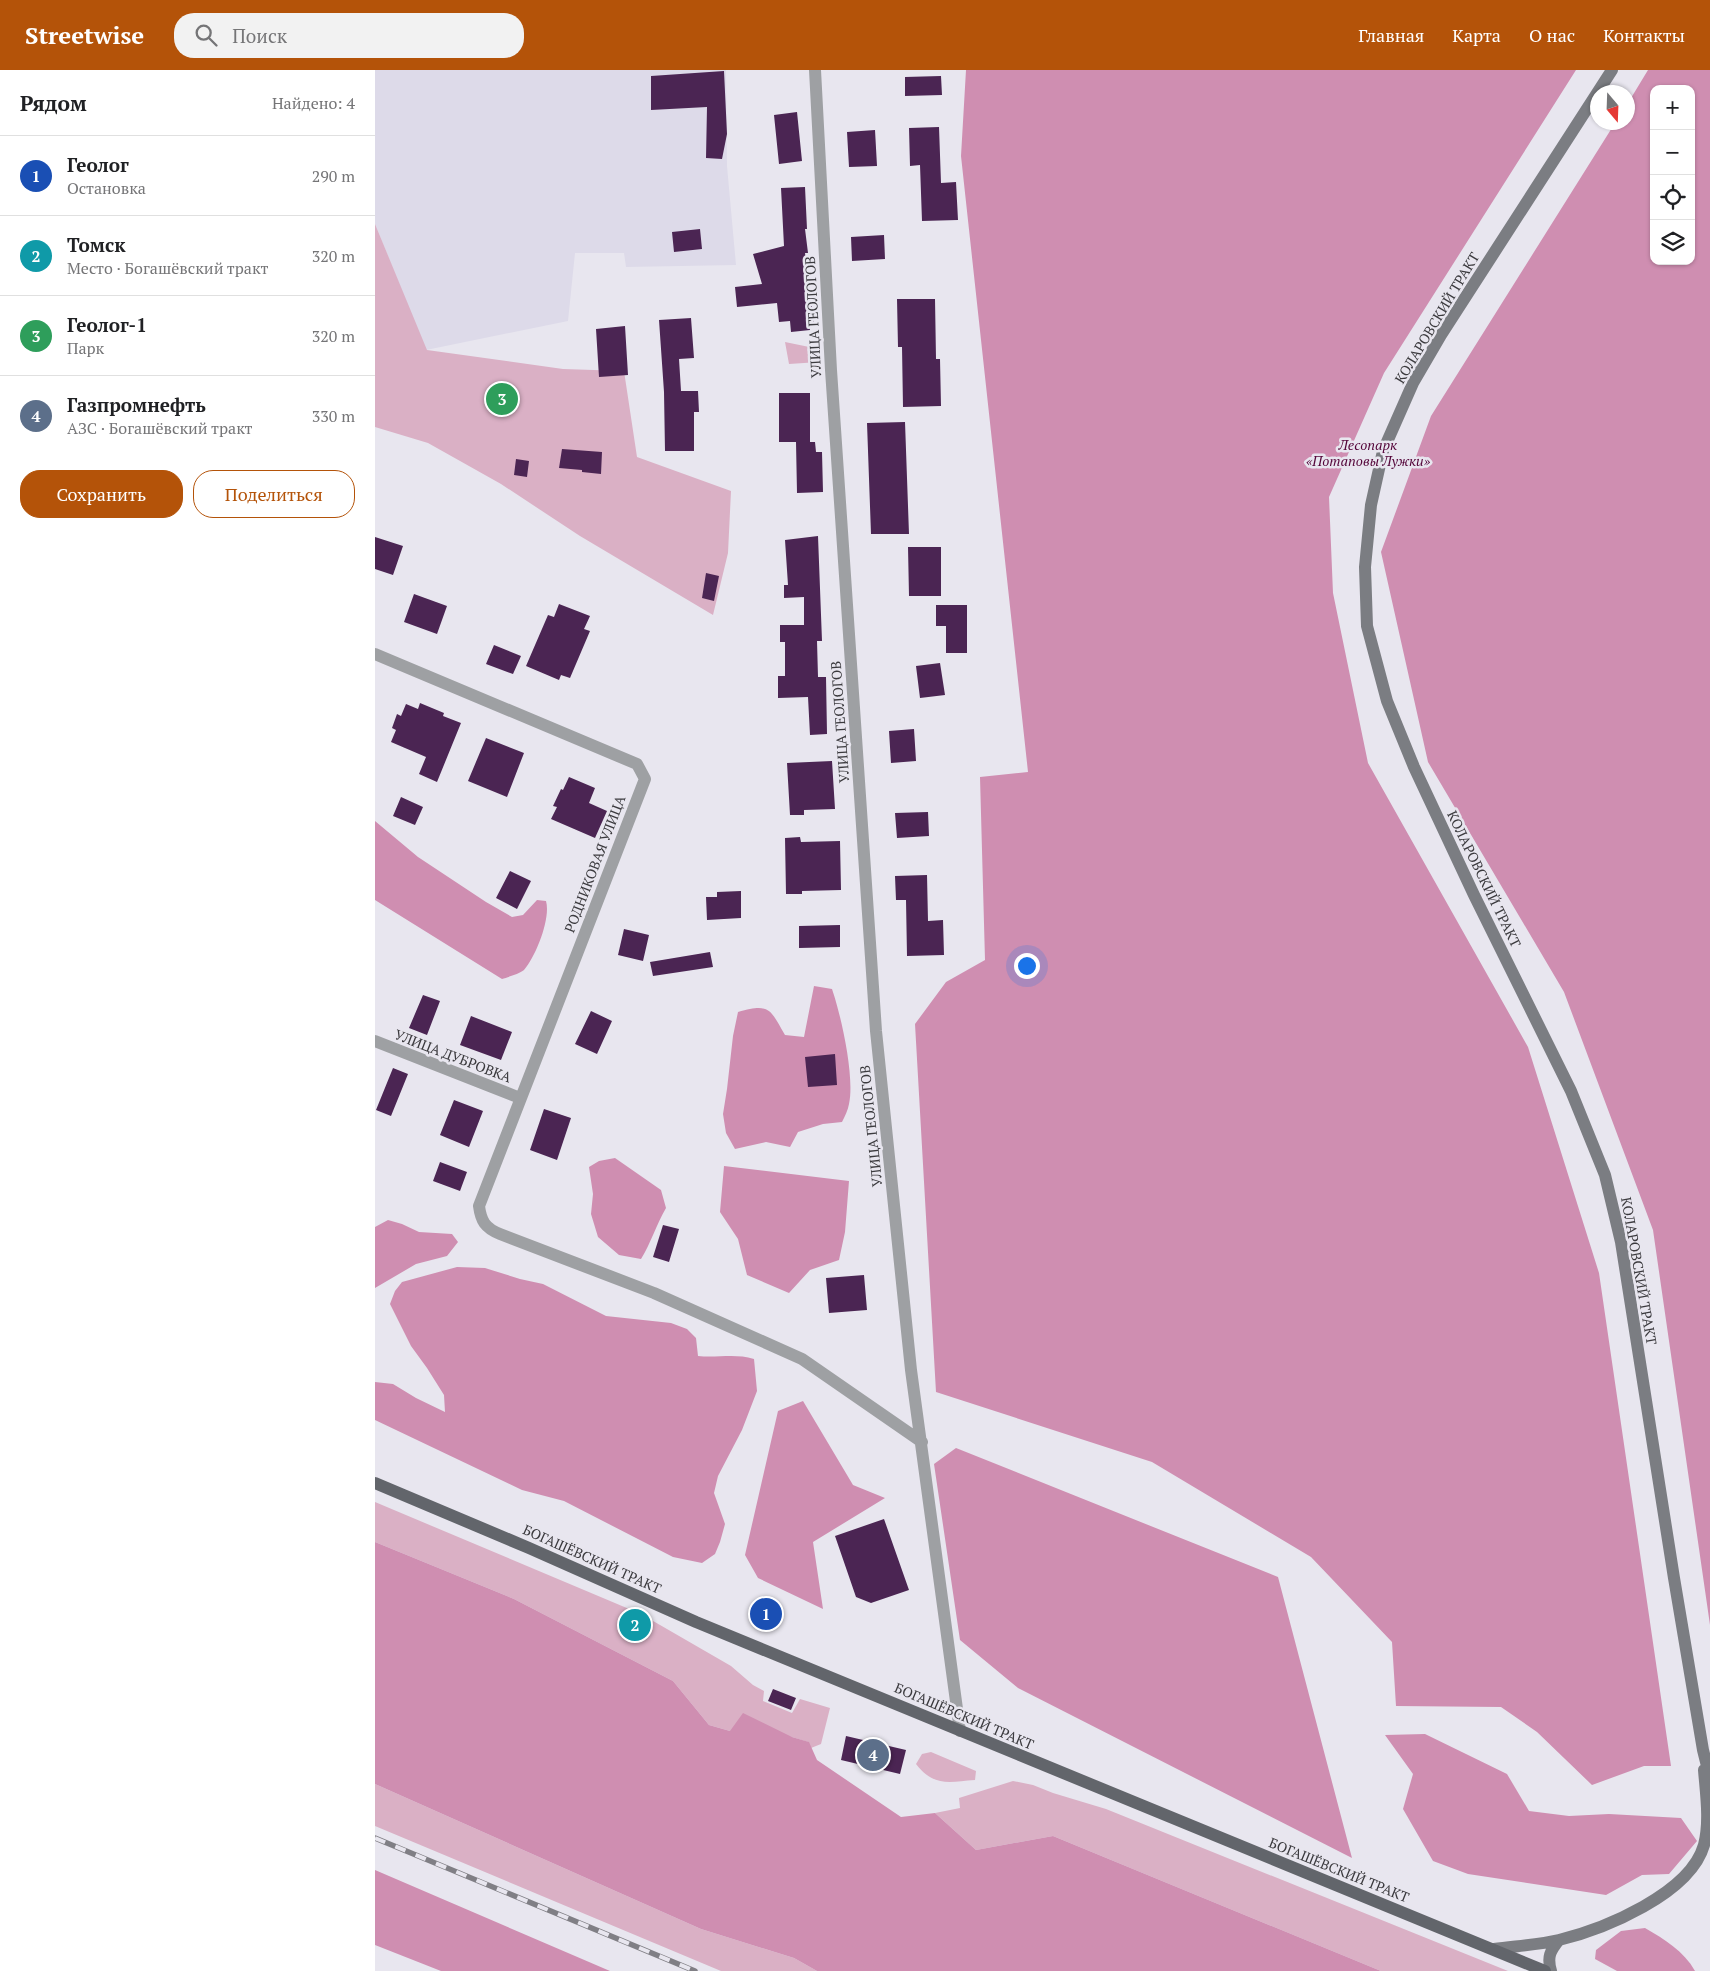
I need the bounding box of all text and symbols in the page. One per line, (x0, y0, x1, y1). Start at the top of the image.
search box (174, 13, 524, 58)
text: Streetwise (25, 19, 144, 51)
icon: search (192, 21, 220, 49)
text: Поиск (232, 23, 287, 48)
text: Главная (1358, 23, 1424, 47)
text: Карта (1452, 23, 1501, 47)
text: О нас (1529, 23, 1575, 47)
text: Контакты (1603, 23, 1685, 47)
north arrow (1590, 85, 1635, 130)
map controls (1650, 85, 1695, 265)
button: + (1650, 85, 1695, 130)
text: Рядом (20, 89, 87, 117)
text: Найдено: 4 (272, 92, 355, 114)
button: − (1650, 130, 1695, 175)
text: Геолог (67, 152, 129, 177)
text: 1 (31, 165, 41, 187)
text: 290 m (312, 165, 355, 187)
button: locate (1650, 175, 1695, 220)
text: Остановка (67, 177, 146, 199)
button: layers (1650, 220, 1695, 265)
text: Томск (67, 232, 126, 257)
text: 2 (31, 245, 41, 267)
text: 320 m (312, 245, 355, 267)
street label: КОЛАРОВСКИЙ ТРАКТ (1390, 248, 1483, 387)
street label: УЛИЦА ГЕОЛОГОВ (800, 256, 825, 378)
text: Место · Богашёвский тракт (67, 257, 268, 279)
text: Геолог-1 (67, 312, 147, 337)
text: 3 (31, 325, 41, 347)
text: 320 m (312, 325, 355, 347)
text: Парк (67, 337, 104, 359)
pin: 3 (486, 380, 518, 418)
text: Газпромнефть (67, 392, 206, 417)
text: 4 (31, 405, 41, 427)
text: 330 m (312, 405, 355, 427)
text: АЗС · Богашёвский тракт (67, 417, 253, 439)
park label: Лесопарк «Потаповы Лужки» (1306, 435, 1431, 470)
button: Сохранить (20, 470, 183, 518)
button: Поделиться (193, 470, 355, 518)
street label: УЛИЦА ГЕОЛОГОВ (826, 660, 853, 784)
street label: РОДНИКОВАЯ УЛИЦА (560, 792, 630, 935)
street label: КОЛАРОВСКИЙ ТРАКТ (1443, 807, 1526, 951)
your location (1014, 953, 1040, 979)
street label: УЛИЦА ДУБРОВКА (392, 1025, 515, 1087)
street label: УЛИЦА ГЕОЛОГОВ (855, 1064, 886, 1188)
street label: КОЛАРОВСКИЙ ТРАКТ (1617, 1195, 1662, 1347)
street label: БОГАШЁВСКИЙ ТРАКТ (520, 1519, 665, 1598)
pin: 1 (750, 1595, 782, 1633)
pin: 2 (619, 1606, 651, 1644)
street label: БОГАШЁВСКИЙ ТРАКТ (892, 1678, 1037, 1754)
pin: 4 (857, 1736, 889, 1774)
street label: БОГАШЁВСКИЙ ТРАКТ (1266, 1833, 1412, 1906)

